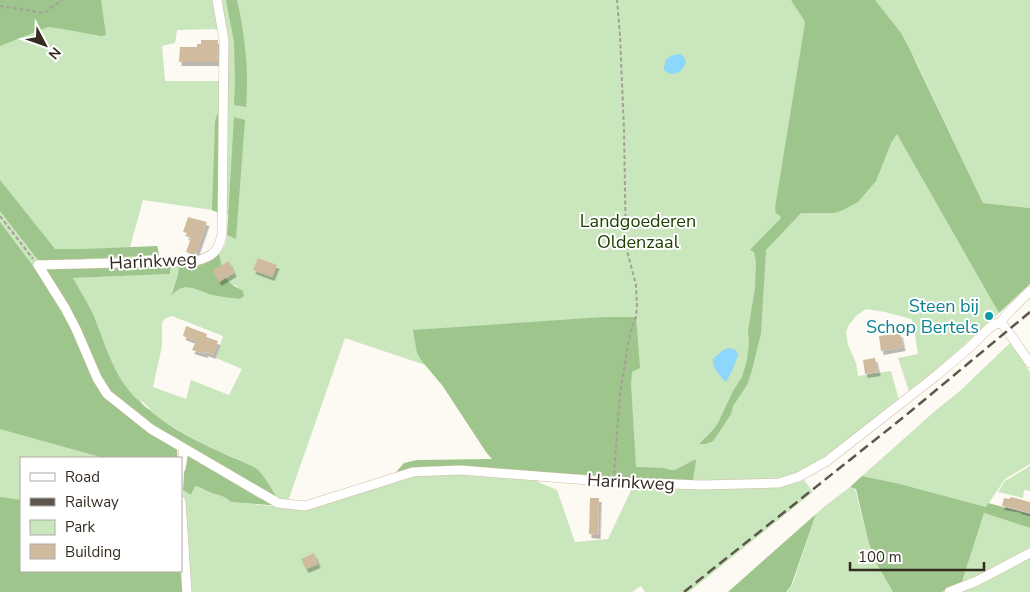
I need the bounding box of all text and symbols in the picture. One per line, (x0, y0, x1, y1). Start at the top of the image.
north arrow (20, 20, 70, 70)
text: N (44, 43, 65, 63)
park label: Landgoederen Oldenzaal (580, 209, 696, 254)
street label: Harinkweg (108, 247, 198, 275)
place label: Steen bij Schop Bertels (866, 294, 979, 339)
marker: Steen bij Schop Bertels (983, 310, 995, 322)
legend (20, 457, 182, 572)
text: Road (65, 467, 100, 487)
street label: Harinkweg (586, 468, 676, 496)
text: Railway (65, 492, 119, 512)
text: Park (65, 517, 95, 537)
scale bar (850, 540, 984, 572)
text: Building (65, 542, 121, 562)
text: 100 m (858, 547, 902, 567)

